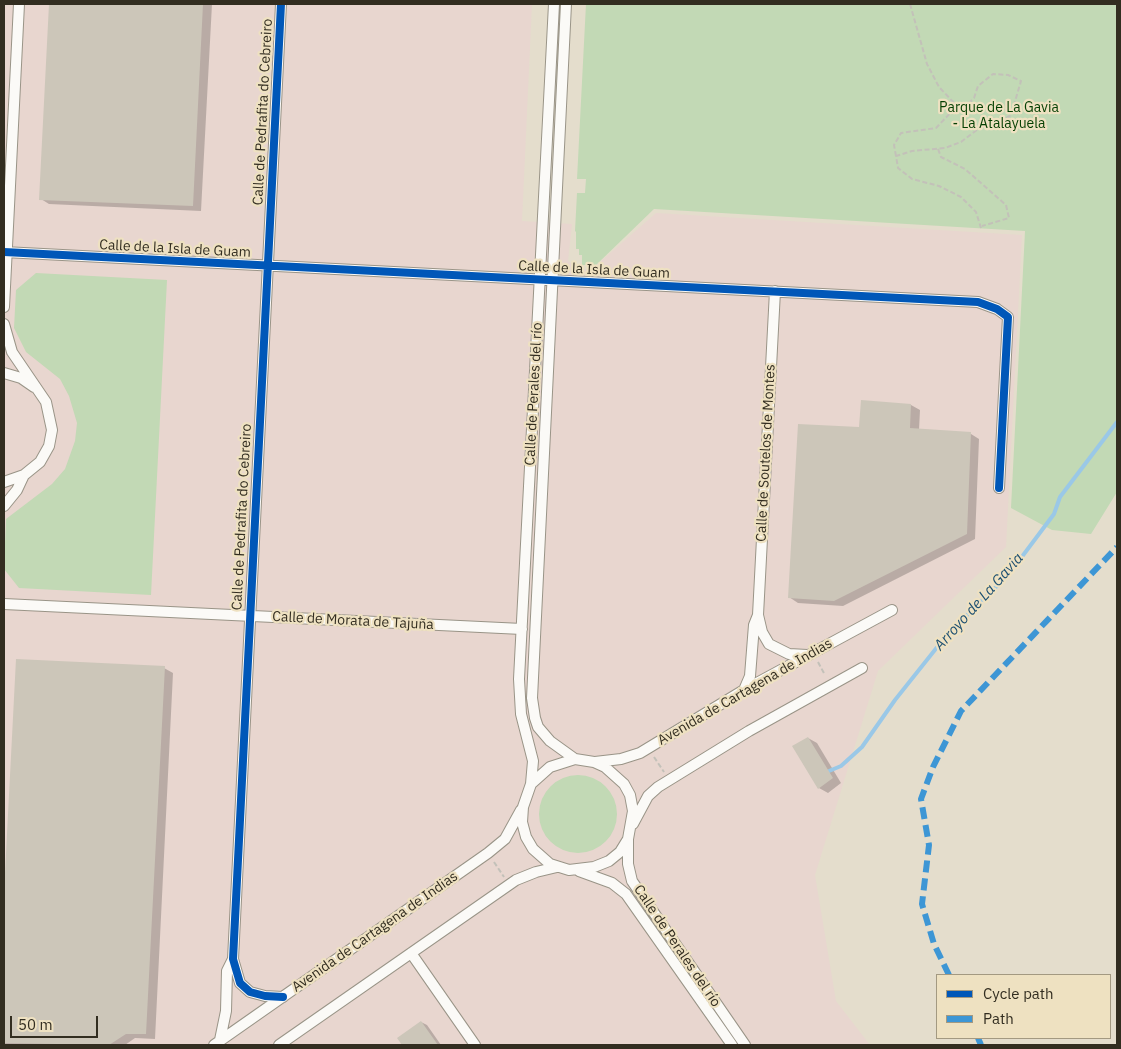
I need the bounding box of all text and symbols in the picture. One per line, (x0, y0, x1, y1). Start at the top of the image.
street label: Calle de Pedrafita do Cebreiro (250, 18, 276, 206)
park label: Parque de La Gavia - La Atalayuela (939, 100, 1059, 132)
street label: Calle de la Isla de Guam (99, 237, 251, 261)
street label: Calle de la Isla de Guam (518, 258, 670, 282)
street label: Calle de Perales del río (522, 322, 546, 466)
street label: Calle de Soutelos de Montes (753, 364, 779, 542)
street label: Calle de Pedrafita do Cebreiro (229, 423, 255, 611)
water label: Arroyo de La Gavia (931, 550, 1027, 654)
street label: Calle de Morata de Tajuña (272, 608, 434, 634)
street label: Avenida de Cartagena de Indias (655, 635, 835, 749)
street label: Avenida de Cartagena de Indias (289, 868, 461, 996)
street label: Calle de Perales del río (630, 882, 724, 1010)
legend (936, 974, 1111, 1039)
text: Cycle path (983, 984, 1054, 1003)
scale bar (12, 1006, 100, 1038)
text: Path (983, 1009, 1014, 1028)
text: 50 m (18, 1015, 53, 1034)

